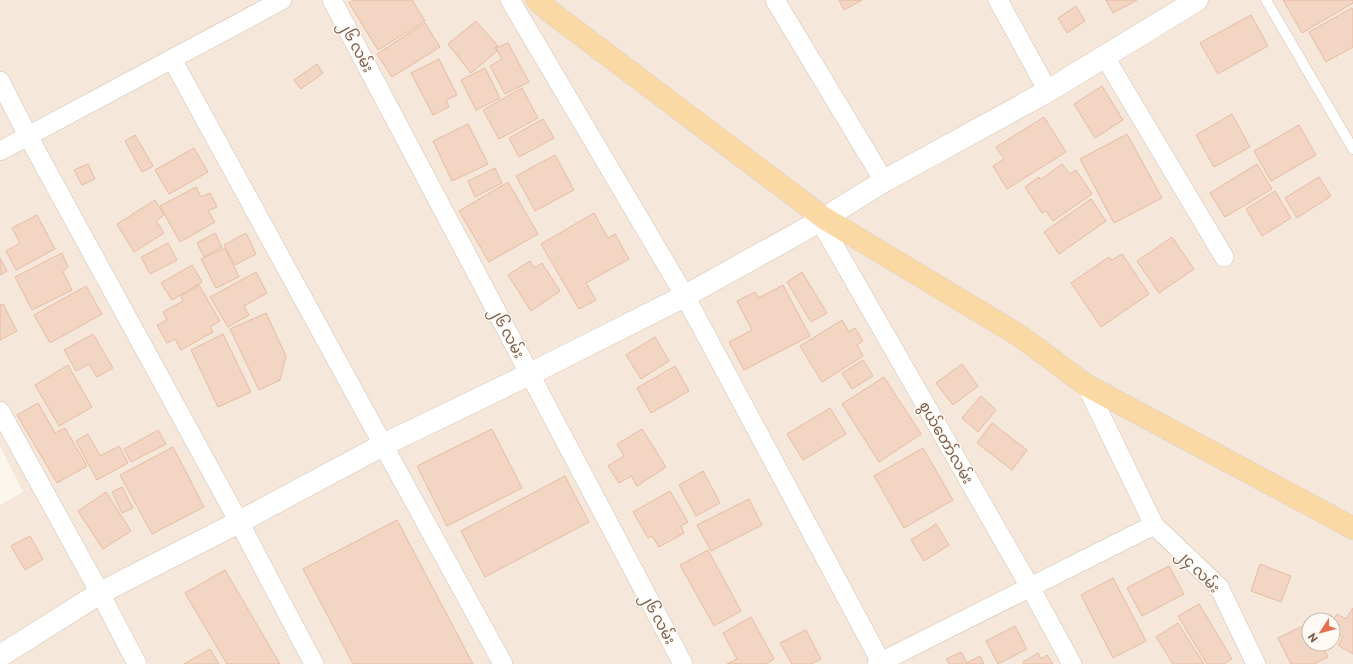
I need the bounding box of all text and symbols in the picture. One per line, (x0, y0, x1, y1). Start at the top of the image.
street label: ၂၆ လမ်း (332, 17, 378, 77)
street label: ၂၆ လမ်း (483, 303, 529, 363)
street label: စွယ်တော်လမ်း (914, 398, 978, 488)
street label: ၂၄ လမ်း (1171, 544, 1224, 599)
street label: ၂၆ လမ်း (634, 589, 680, 649)
north arrow (1301, 612, 1341, 652)
text: N (1305, 631, 1320, 645)

